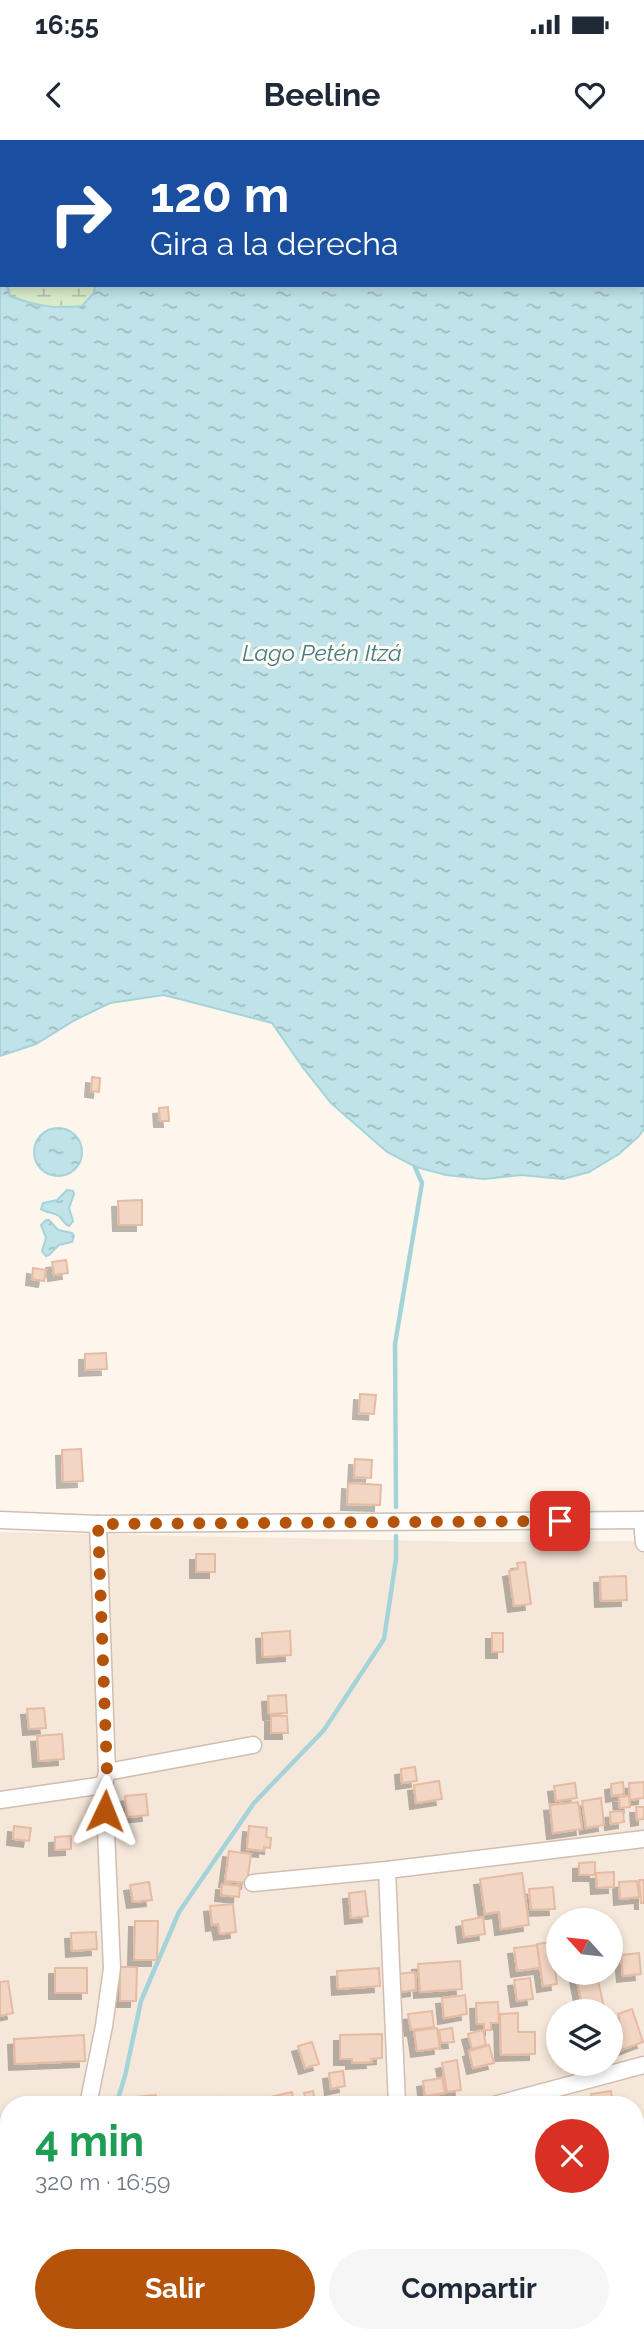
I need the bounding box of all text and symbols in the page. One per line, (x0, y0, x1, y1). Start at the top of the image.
text: 16:55 (35, 10, 99, 40)
icon: back (35, 76, 73, 114)
text: Beeline (264, 76, 380, 113)
icon: heart (571, 76, 609, 114)
text: 120 m (150, 166, 289, 223)
icon: right (35, 168, 126, 259)
text: Gira a la derecha (150, 225, 398, 262)
water label: Lago Petén Itzá (242, 639, 402, 666)
pin (530, 1491, 590, 1551)
icon: arrive (541, 1502, 579, 1540)
position arrow (68, 1774, 142, 1848)
north arrow (546, 1908, 623, 1984)
map controls (546, 1908, 623, 2076)
button: layers (546, 1999, 623, 2076)
text: 4 min (35, 2117, 144, 2166)
button: close (535, 2119, 609, 2193)
text: 320 m · 16:59 (35, 2168, 170, 2195)
button: Salir (35, 2249, 315, 2329)
button: Compartir (329, 2249, 609, 2329)

